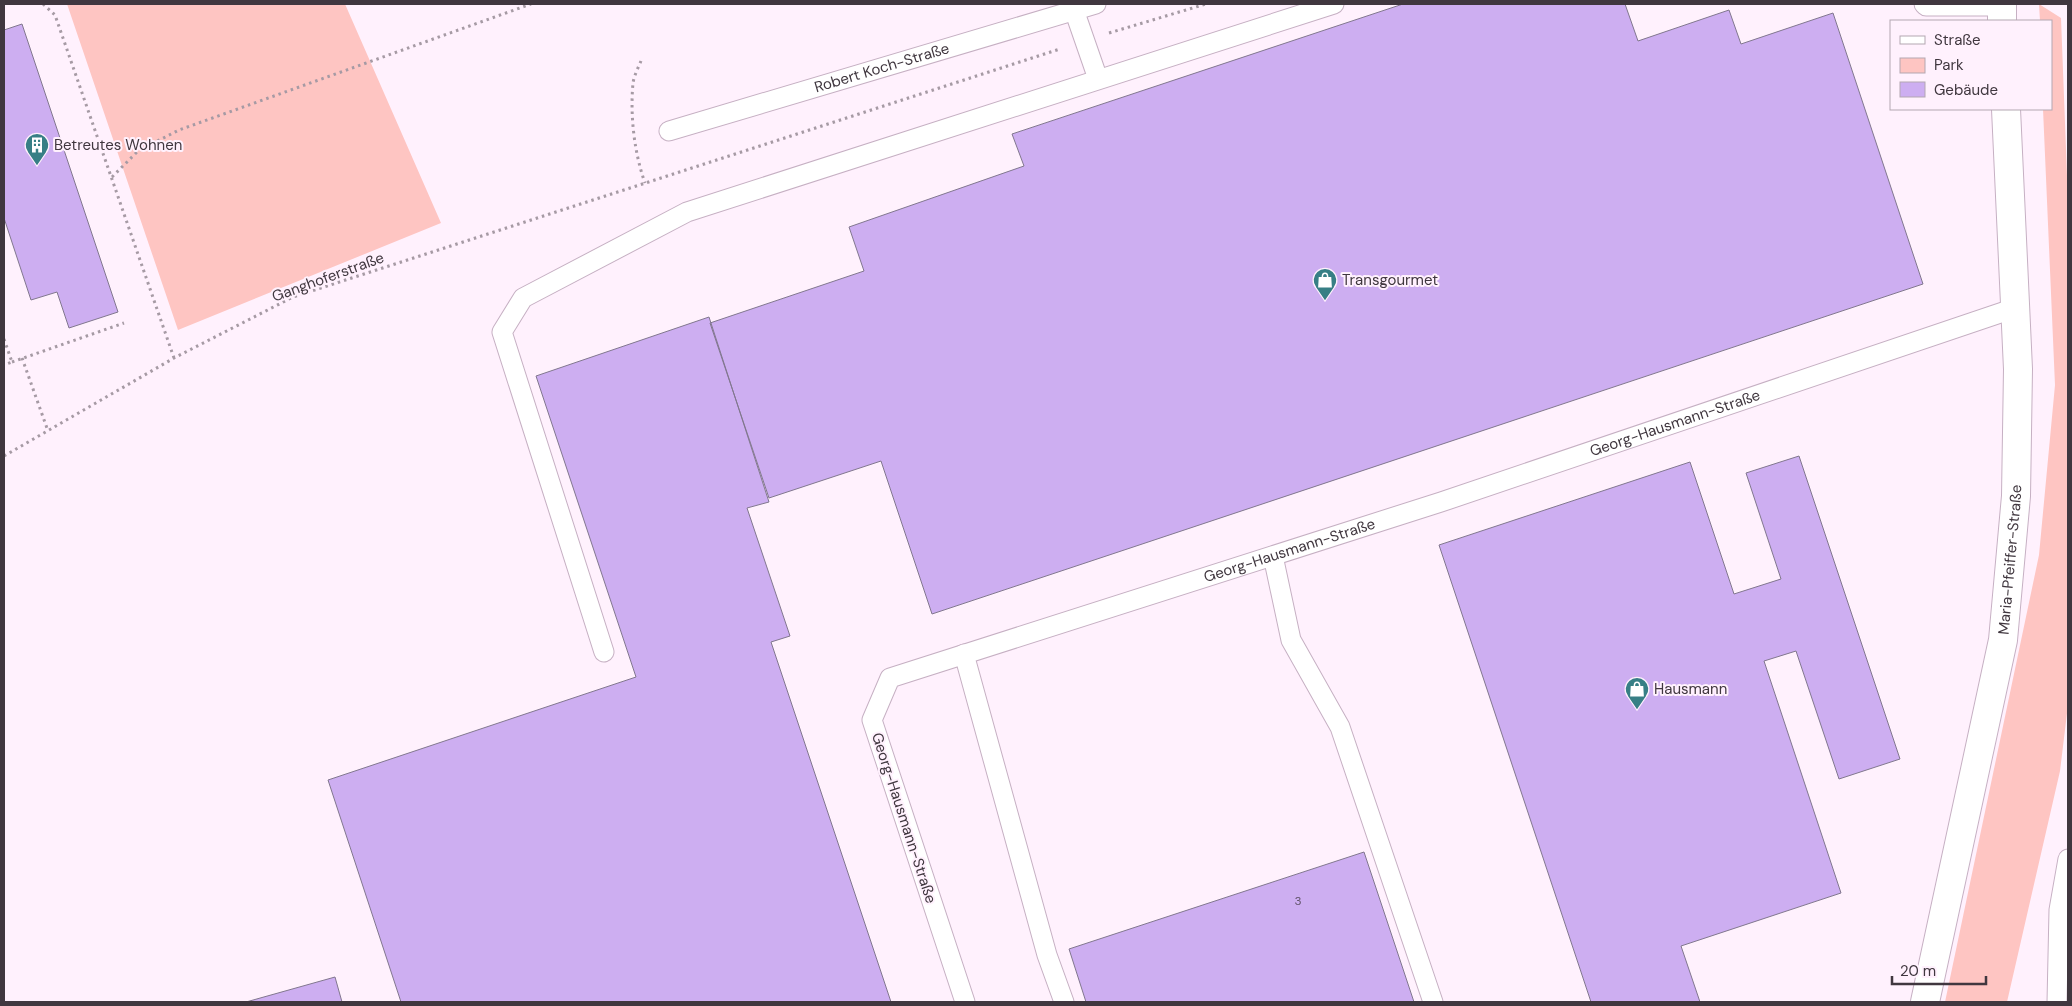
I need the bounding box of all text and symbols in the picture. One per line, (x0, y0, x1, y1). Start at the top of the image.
legend (1890, 20, 2052, 110)
text: Straße (1934, 30, 1981, 50)
street label: Robert Koch-Straße (812, 38, 952, 97)
text: Park (1934, 55, 1964, 75)
text: Gebäude (1934, 80, 1998, 100)
building icon: Betreutes Wohnen (24, 132, 50, 166)
place label: Betreutes Wohnen (54, 135, 182, 155)
street label: Ganghoferstraße (269, 247, 387, 307)
shop icon: Transgourmet (1312, 267, 1338, 301)
place label: Transgourmet (1342, 270, 1438, 290)
street label: Georg-Hausmann-Straße (1587, 385, 1763, 461)
street label: Maria-Pfeiffer-Straße (1994, 484, 2026, 636)
street label: Georg-Hausmann-Straße (1201, 514, 1378, 587)
shop icon: Hausmann (1624, 676, 1650, 710)
place label: Hausmann (1654, 679, 1727, 699)
street label: Georg-Hausmann-Straße (867, 730, 941, 906)
house number: 3 (1294, 893, 1302, 909)
scale bar (1892, 954, 1986, 986)
text: 20 m (1900, 961, 1936, 981)

